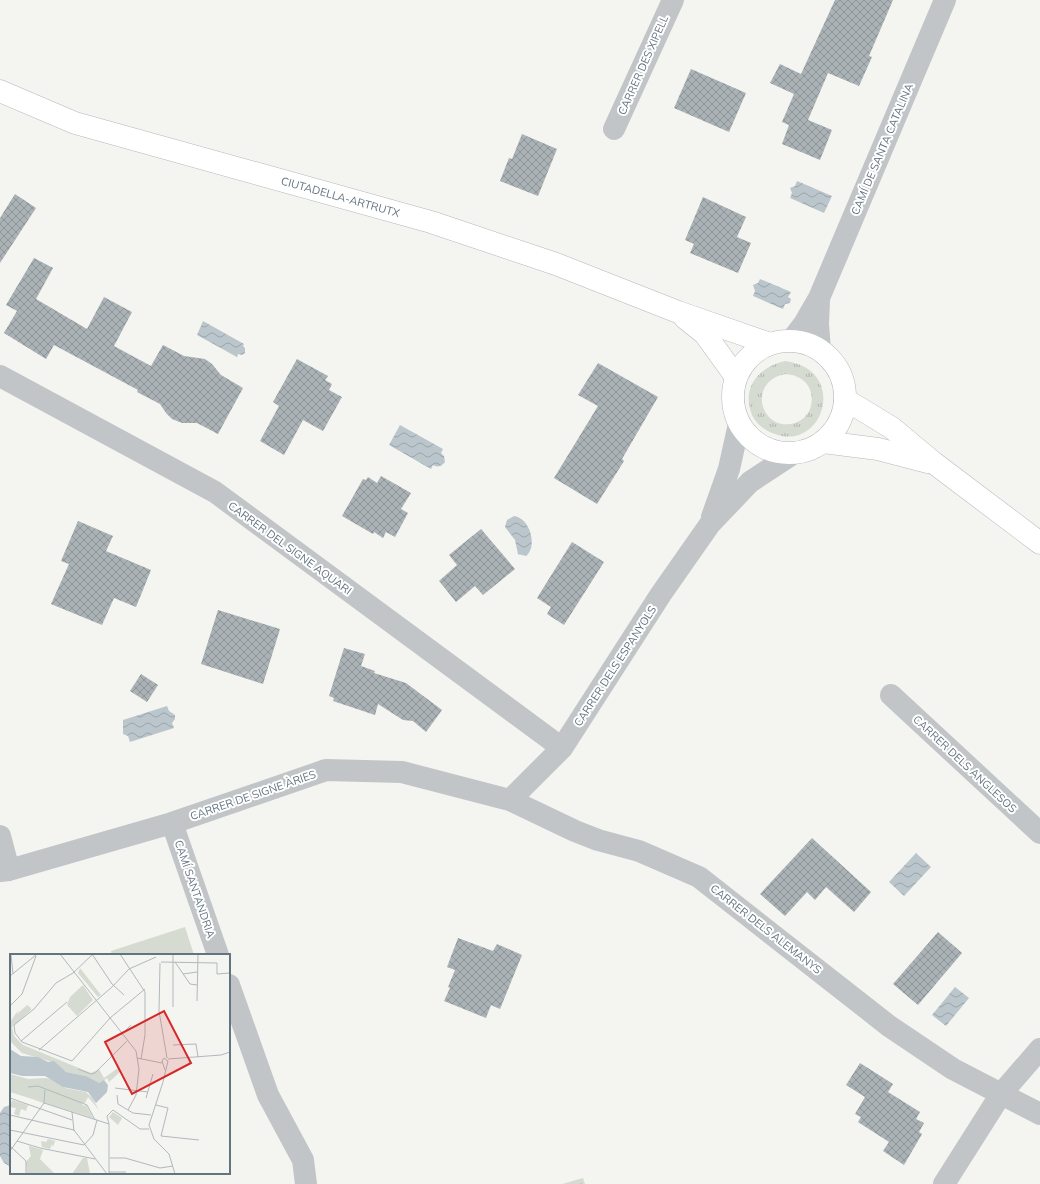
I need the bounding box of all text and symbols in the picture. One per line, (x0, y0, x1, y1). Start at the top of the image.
street label: CARRER DES XIPELL (615, 13, 671, 117)
street label: CAMÍ DE SANTA CATALINA (848, 81, 916, 217)
street label: CIUTADELLA-ARTRUTX (279, 174, 402, 220)
street label: CARRER DEL SIGNE AQUARI (225, 498, 355, 598)
street label: CARRER DELS ESPANYOLS (571, 603, 659, 729)
street label: CARRER DELS ANGLESOS (910, 712, 1020, 816)
street label: CARRER DE SIGNE ÀRIES (188, 767, 318, 823)
street label: CAMÍ SANTANDRIA (172, 838, 218, 940)
street label: CARRER DELS ALEMANYS (708, 881, 825, 977)
inset map (10, 954, 230, 1174)

